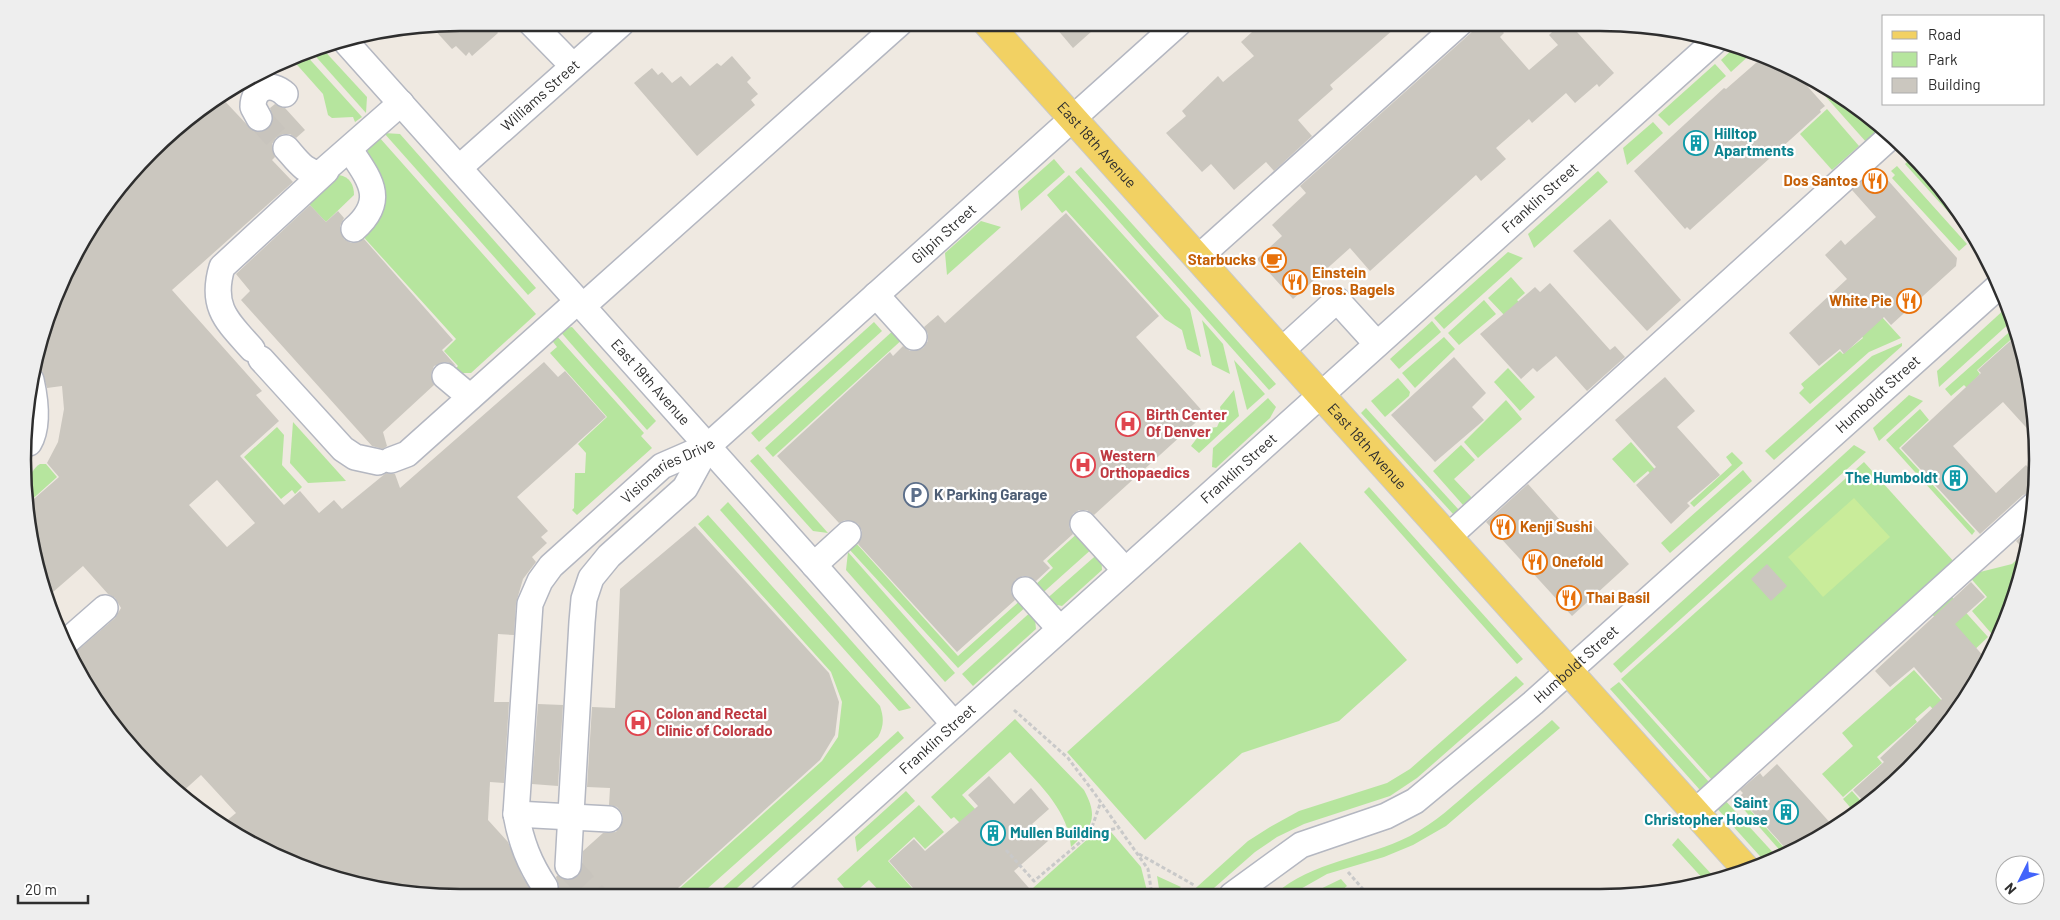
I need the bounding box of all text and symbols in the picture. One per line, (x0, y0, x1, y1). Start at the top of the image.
legend (1882, 15, 2045, 105)
text: Road (1928, 25, 1961, 43)
text: Park (1928, 50, 1958, 68)
street label: Williams Street (497, 55, 583, 134)
text: Building (1928, 75, 1981, 93)
street label: East 18th Avenue (1054, 98, 1141, 191)
place label: Hilltop Apartments (1714, 124, 1795, 159)
building icon: Hilltop Apartments (1683, 130, 1709, 156)
street label: Franklin Street (1498, 158, 1581, 236)
restaurant icon: Dos Santos (1862, 168, 1888, 194)
place label: Dos Santos (1783, 171, 1858, 189)
street label: Gilpin Street (907, 200, 979, 267)
cafe icon: Starbucks (1261, 247, 1287, 273)
place label: Starbucks (1188, 250, 1256, 268)
place label: Einstein Bros. Bagels (1312, 263, 1395, 298)
restaurant icon: Einstein Bros. Bagels (1282, 269, 1308, 295)
restaurant icon: White Pie (1896, 288, 1922, 314)
place label: White Pie (1829, 291, 1892, 309)
street label: East 19th Avenue (608, 335, 695, 429)
street label: Humboldt Street (1831, 351, 1923, 436)
street label: East 18th Avenue (1324, 399, 1411, 493)
place label: Birth Center Of Denver (1146, 405, 1227, 440)
hospital icon: Birth Center Of Denver (1115, 411, 1141, 437)
street label: Franklin Street (1196, 429, 1280, 507)
street label: Visionaries Drive (617, 434, 718, 507)
place label: Western Orthopaedics (1100, 446, 1190, 481)
hospital icon: Western Orthopaedics (1070, 452, 1096, 478)
building icon: The Humboldt (1942, 465, 1968, 491)
place label: The Humboldt (1845, 468, 1938, 486)
parking icon: K Parking Garage (903, 482, 929, 508)
place label: K Parking Garage (934, 485, 1047, 503)
restaurant icon: Kenji Sushi (1490, 514, 1516, 540)
place label: Kenji Sushi (1520, 517, 1593, 535)
restaurant icon: Onefold (1522, 549, 1548, 575)
place label: Onefold (1552, 552, 1603, 570)
restaurant icon: Thai Basil (1556, 585, 1582, 611)
place label: Thai Basil (1586, 588, 1650, 606)
street label: Humboldt Street (1529, 621, 1622, 706)
street label: Franklin Street (895, 700, 979, 777)
place label: Colon and Rectal Clinic of Colorado (656, 704, 773, 739)
hospital icon: Colon and Rectal Clinic of Colorado (625, 710, 651, 736)
place label: Saint Christopher House (1644, 793, 1768, 828)
building icon: Saint Christopher House (1773, 799, 1799, 825)
building icon: Mullen Building (980, 820, 1006, 846)
place label: Mullen Building (1010, 823, 1109, 841)
north arrow (1995, 855, 2045, 905)
scale bar (18, 872, 88, 904)
text: 20 m (25, 880, 57, 898)
text: N (2001, 880, 2019, 898)

